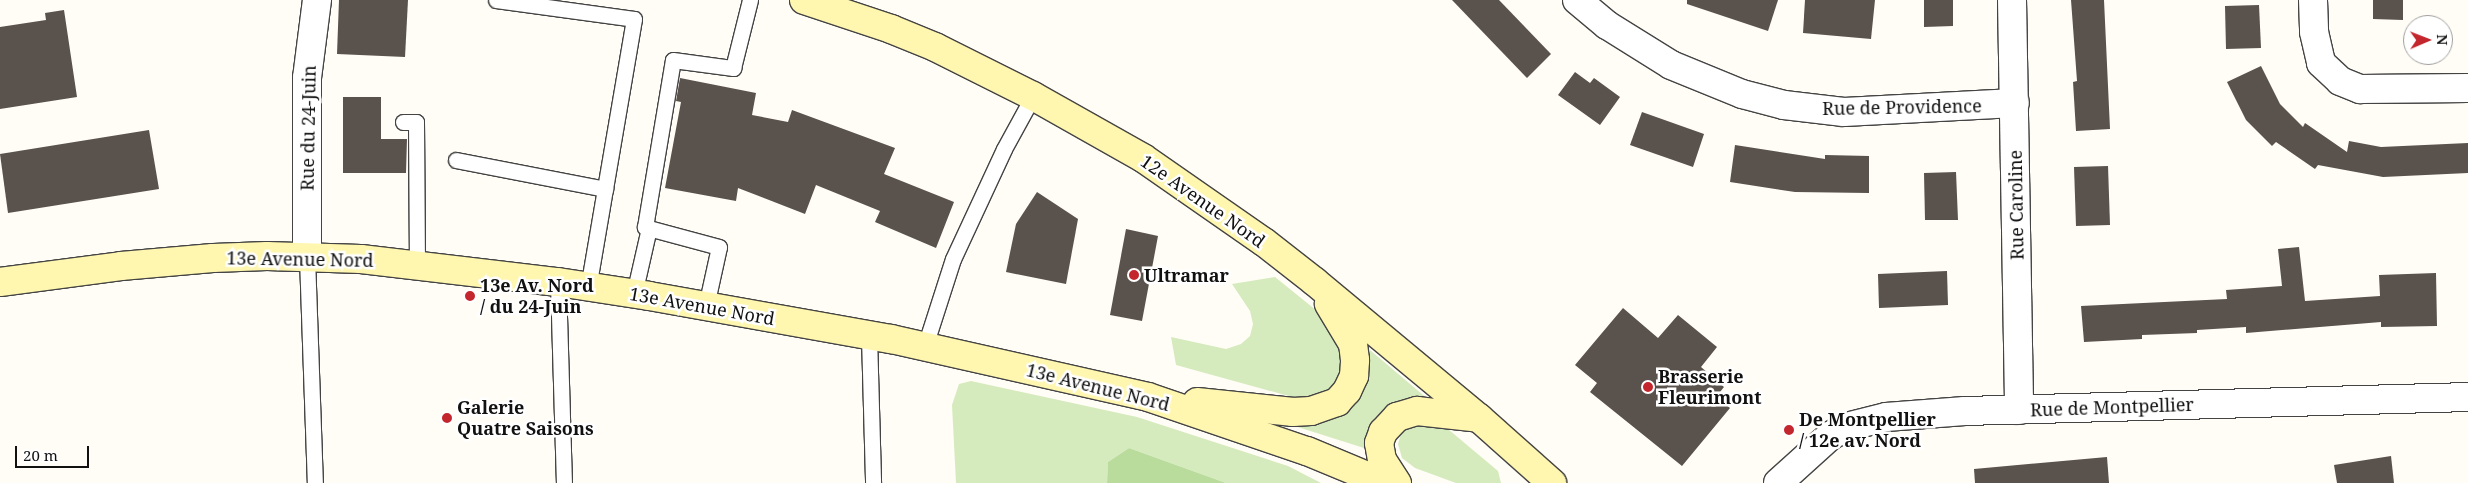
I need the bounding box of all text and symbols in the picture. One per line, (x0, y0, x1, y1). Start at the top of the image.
north arrow (2403, 15, 2453, 65)
text: N (2433, 34, 2452, 45)
street label: Rue du 24-Juin (296, 65, 320, 191)
street label: Rue de Providence (1822, 95, 1982, 119)
street label: 12e Avenue Nord (1137, 150, 1269, 252)
street label: Rue Caroline (2004, 150, 2028, 260)
street label: 13e Avenue Nord (226, 247, 374, 271)
place label: Ultramar (1144, 264, 1229, 286)
marker: Ultramar (1128, 269, 1140, 281)
place label: 13e Av. Nord / du 24-Juin (480, 275, 594, 318)
street label: 13e Avenue Nord (628, 283, 776, 329)
marker: 13e Av. Nord / du 24-Juin (464, 290, 476, 302)
street label: 13e Avenue Nord (1024, 359, 1172, 415)
place label: Brasserie Fleurimont (1658, 366, 1762, 408)
marker: Brasserie Fleurimont (1642, 381, 1654, 393)
street label: Rue de Montpellier (2030, 393, 2194, 421)
place label: Galerie Quatre Saisons (457, 397, 594, 439)
place label: De Montpellier / 12e av. Nord (1799, 409, 1936, 452)
marker: Galerie Quatre Saisons (441, 412, 453, 424)
marker: De Montpellier / 12e av. Nord (1783, 424, 1795, 436)
scale bar (18, 436, 91, 468)
text: 20 m (23, 445, 58, 465)

